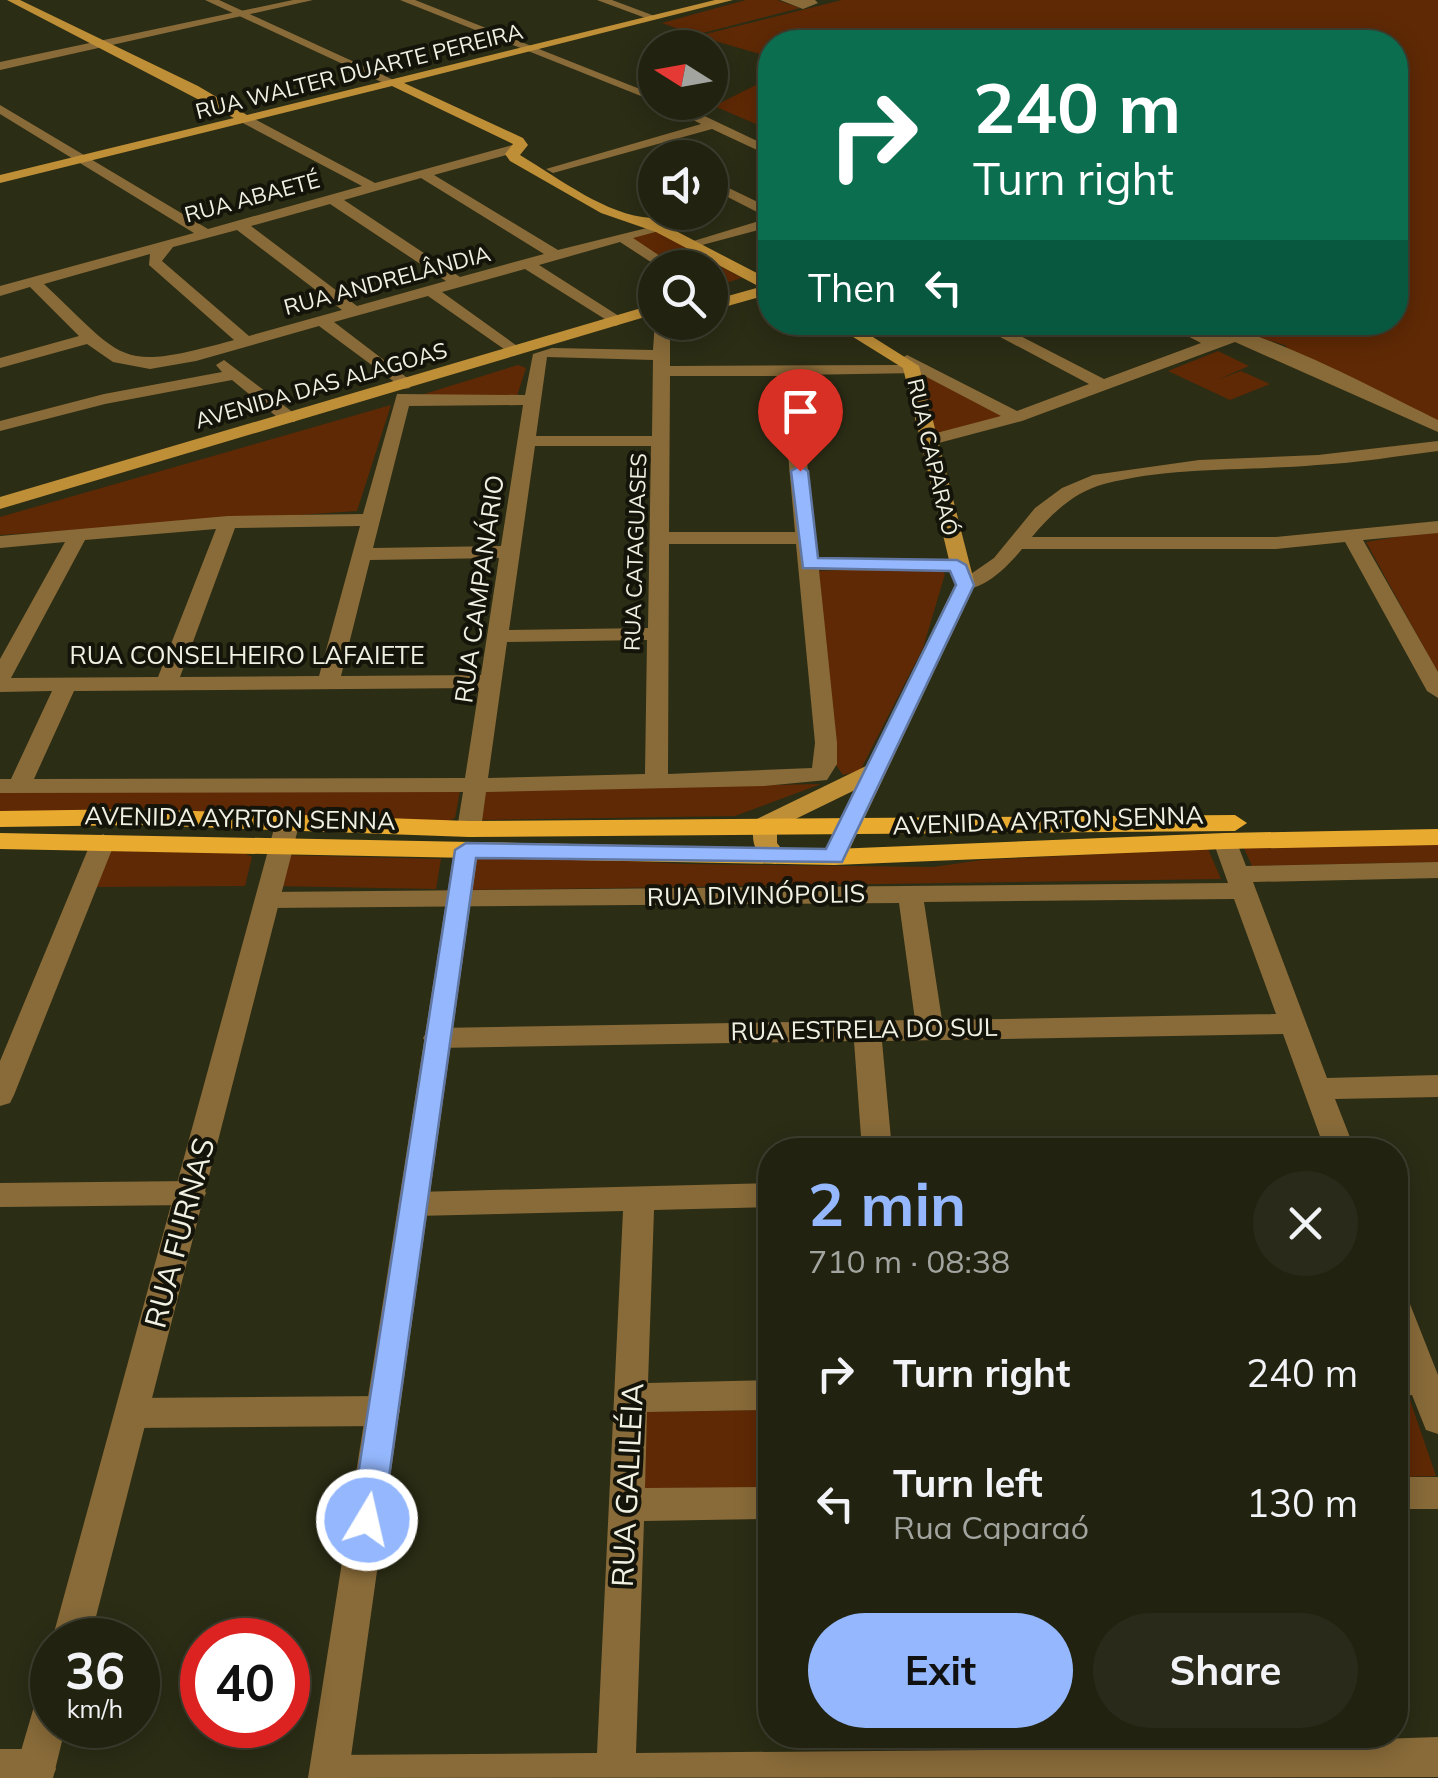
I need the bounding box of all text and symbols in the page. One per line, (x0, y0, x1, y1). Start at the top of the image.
street label: RUA WALTER DUARTE PEREIRA (192, 17, 526, 125)
north arrow (638, 30, 728, 120)
map controls (638, 30, 728, 340)
text: 240 m (973, 63, 1181, 151)
icon: right (808, 70, 938, 200)
button: sound (638, 140, 728, 230)
text: Turn right (973, 150, 1174, 206)
street label: RUA ABAETÉ (181, 165, 323, 229)
street label: RUA ANDRELÂNDIA (281, 239, 493, 321)
button: search (638, 250, 728, 340)
icon: left (916, 260, 971, 315)
text: Then (808, 264, 896, 312)
street label: AVENIDA DAS ALAGOAS (192, 336, 450, 434)
pin (758, 369, 843, 472)
street label: RUA CAPARAÓ (901, 376, 965, 538)
icon: arrive (773, 384, 828, 439)
street label: RUA CATAGUASES (618, 453, 652, 651)
street label: RUA CAMPANÁRIO (447, 473, 510, 705)
street label: RUA CONSELHEIRO LAFAIETE (69, 639, 425, 670)
street label: AVENIDA AYRTON SENNA (84, 799, 396, 836)
street label: AVENIDA AYRTON SENNA (892, 799, 1204, 840)
street label: RUA DIVINÓPOLIS (647, 877, 865, 912)
street label: RUA ESTRELA DO SUL (730, 1011, 998, 1046)
street label: RUA FURNAS (135, 1134, 223, 1332)
text: 2 min (808, 1166, 966, 1241)
button: close (1253, 1171, 1358, 1276)
text: 710 m · 08:38 (808, 1241, 1010, 1281)
icon: right (808, 1346, 863, 1401)
text: Turn right (893, 1349, 1070, 1397)
text: 240 m (1246, 1349, 1358, 1397)
street label: RUA GALILÉIA (603, 1382, 651, 1588)
text: Turn left (893, 1459, 1043, 1507)
position arrow (315, 1468, 419, 1572)
icon: left (808, 1476, 863, 1531)
text: 130 m (1246, 1479, 1358, 1527)
text: Rua Caparaó (893, 1507, 1089, 1547)
button: Exit (808, 1613, 1073, 1728)
button: Share (1093, 1613, 1358, 1728)
speed limit sign: 40 (180, 1618, 310, 1748)
text: 36 (65, 1639, 125, 1702)
text: km/h (67, 1693, 123, 1724)

